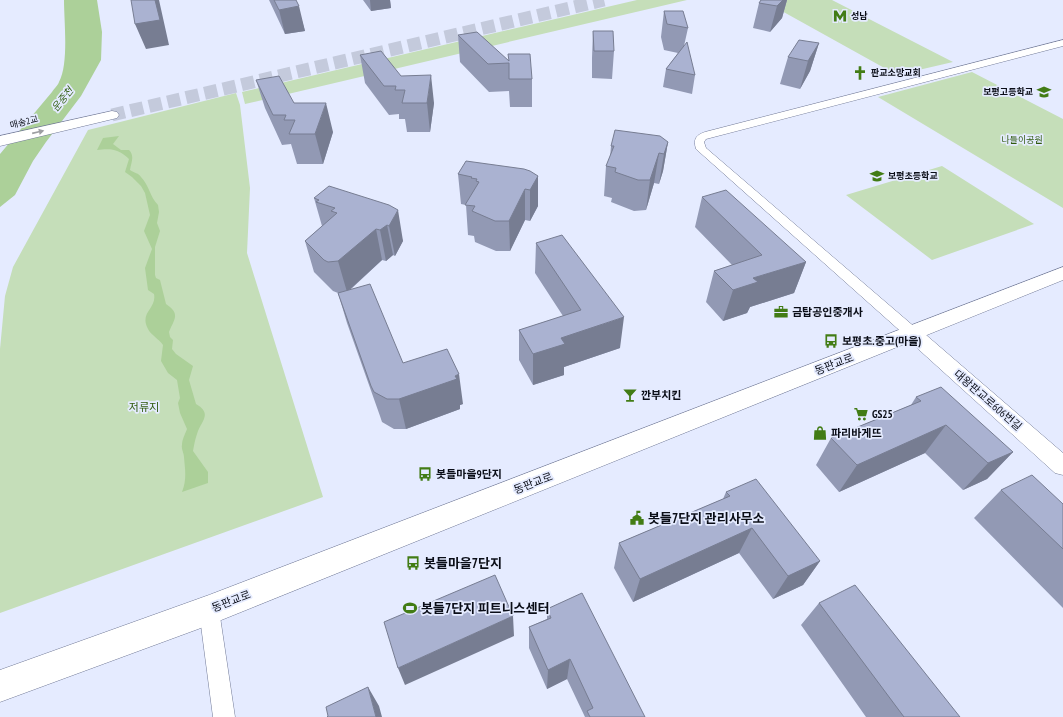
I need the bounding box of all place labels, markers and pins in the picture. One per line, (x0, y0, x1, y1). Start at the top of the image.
metro station icon: 성남 (832, 8, 848, 24)
place label: 성남 (851, 10, 868, 21)
church icon: 판교소망교회 (852, 65, 868, 81)
place label: 판교소망교회 (871, 67, 921, 78)
school or university icon: 보평고등학교 (1036, 84, 1052, 100)
place label: 보평고등학교 (983, 86, 1033, 97)
school or university icon: 보평초등학교 (869, 168, 885, 184)
place label: 보평초등학교 (888, 170, 938, 181)
office icon: 금탑공인중개사 (773, 304, 789, 320)
place label: 금탑공인중개사 (792, 305, 863, 319)
bus stop icon: 보평초.중고(마을) (823, 333, 839, 349)
place label: 보평초.중고(마을) (842, 334, 921, 348)
bar icon: 깐부치킨 (622, 387, 638, 403)
place label: 깐부치킨 (641, 388, 681, 402)
supermarket icon: GS25 (853, 406, 869, 422)
place label: GS25 (872, 407, 893, 421)
shop icon: 파리바게뜨 (812, 425, 828, 441)
place label: 파리바게뜨 (831, 426, 882, 440)
bus stop icon: 봇들마을9단지 (417, 466, 433, 482)
place label: 봇들마을9단지 (436, 467, 502, 481)
public building icon: 봇들7단지 관리사무소 (629, 510, 645, 526)
place label: 봇들7단지 관리사무소 (648, 510, 765, 527)
bus stop icon: 봇들마을7단지 (405, 555, 421, 571)
place label: 봇들마을7단지 (424, 555, 502, 572)
sports icon: 봇들7단지 피트니스센터 (402, 600, 418, 616)
place label: 봇들7단지 피트니스센터 (421, 600, 549, 617)

